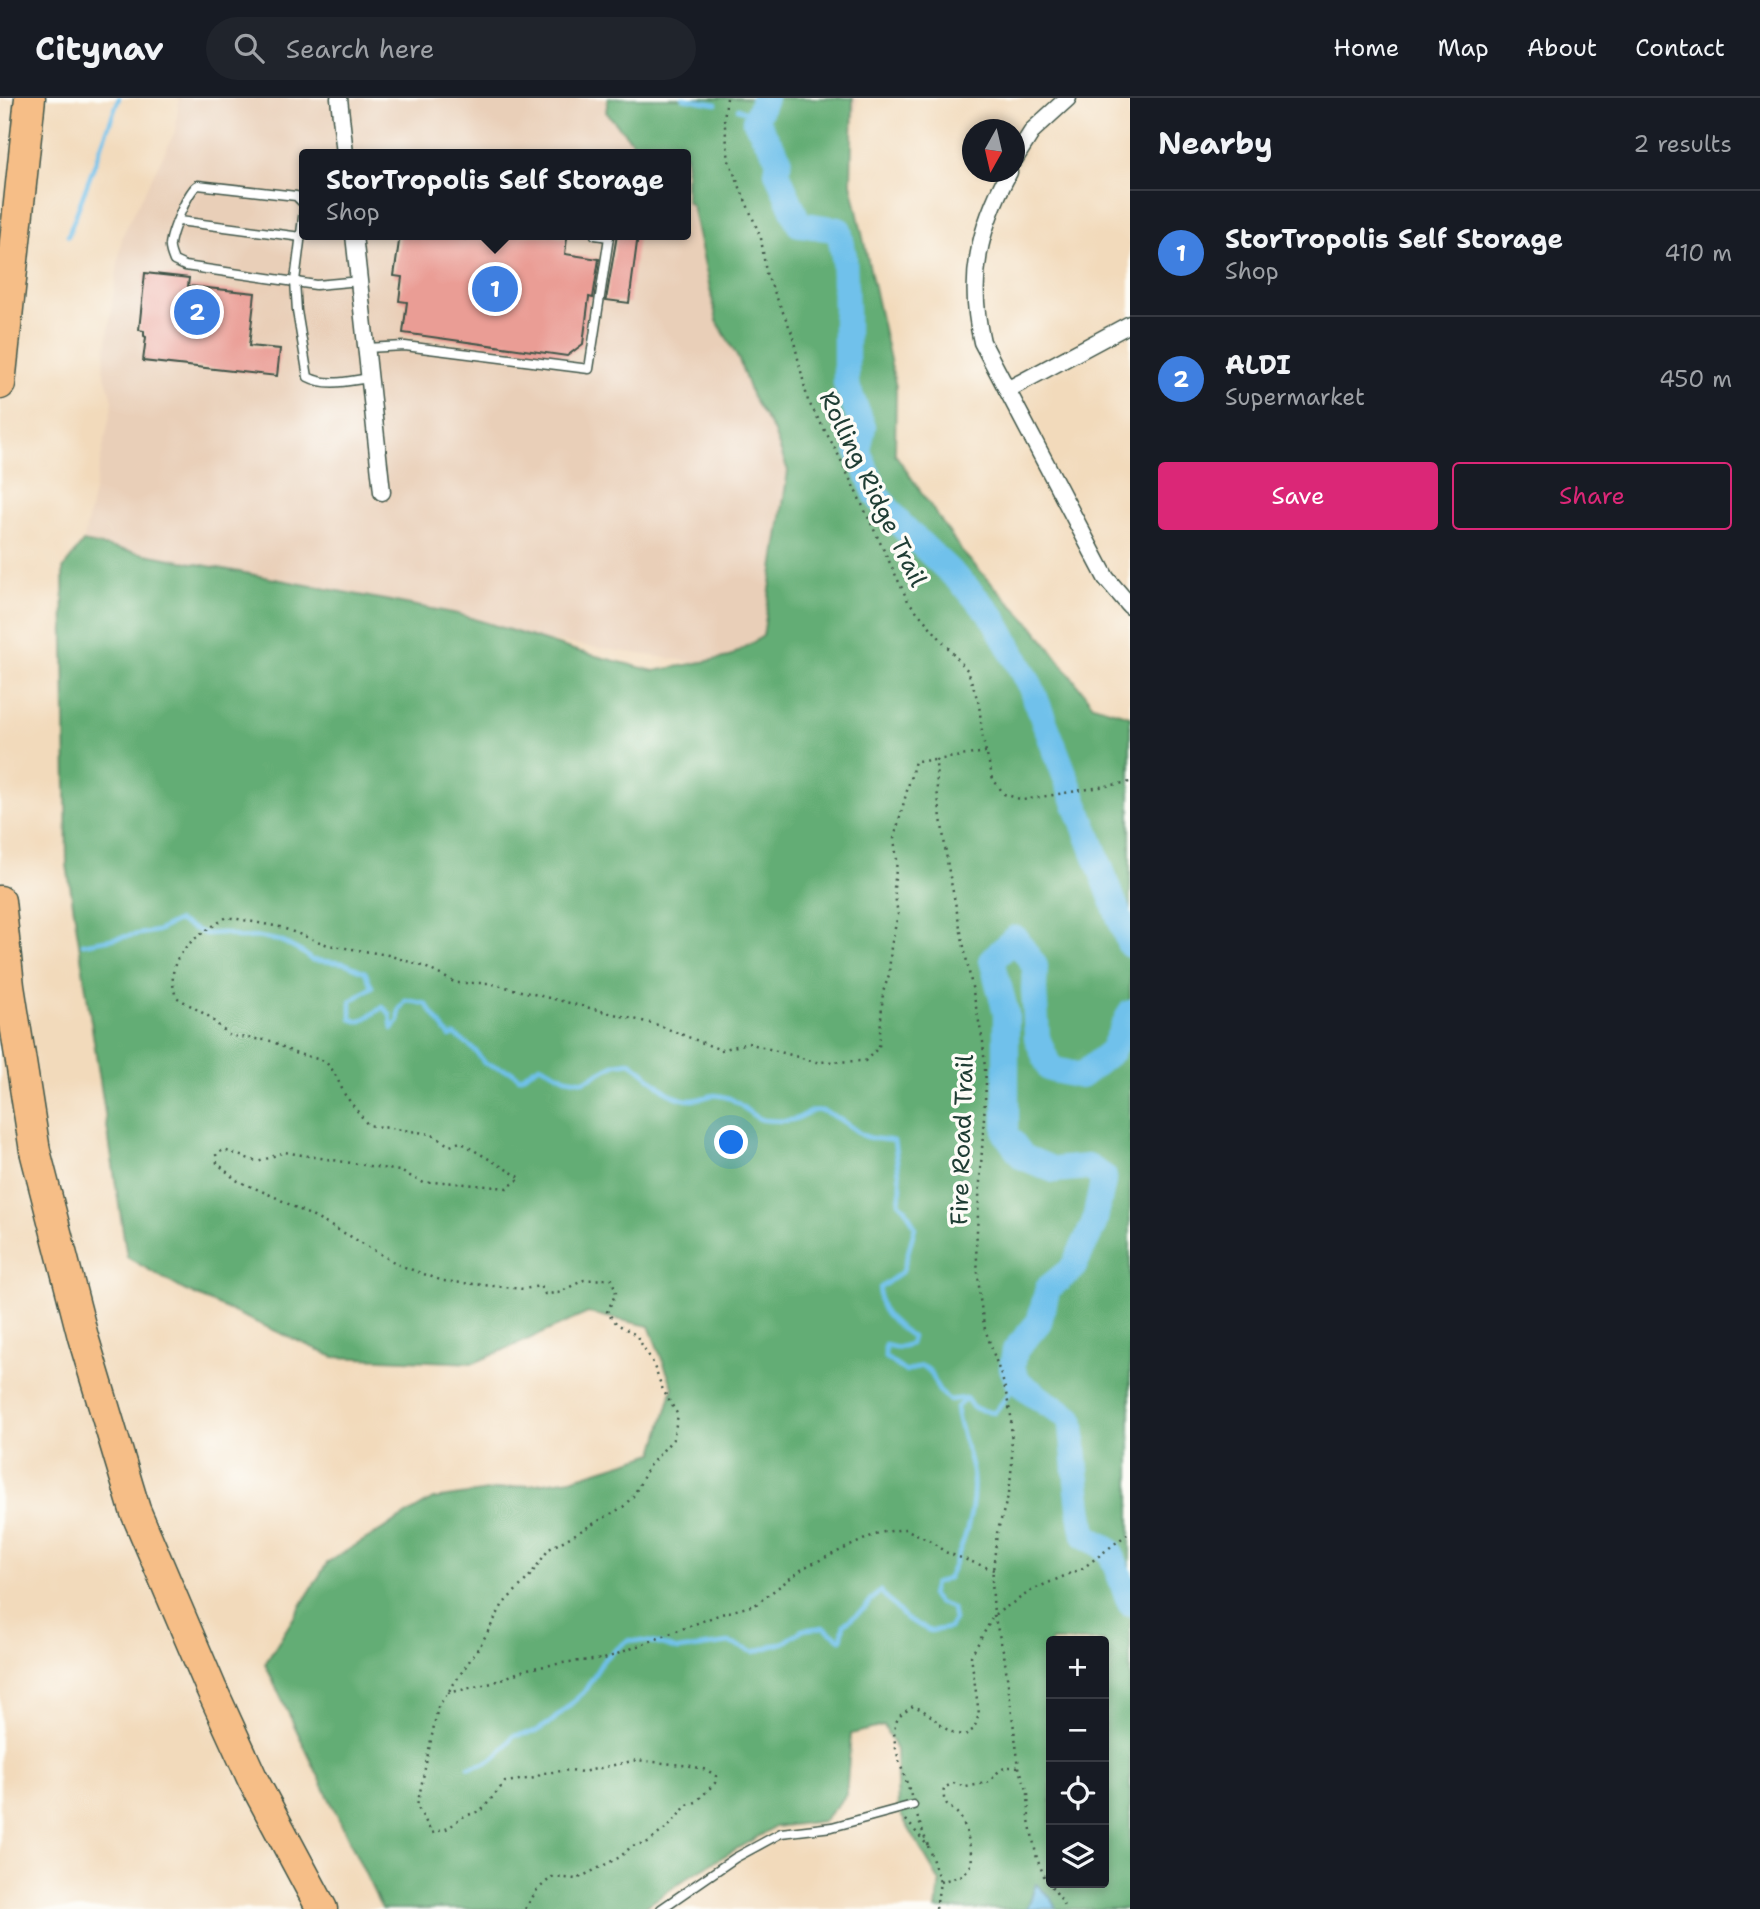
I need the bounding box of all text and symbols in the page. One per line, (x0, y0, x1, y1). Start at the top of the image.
search box (206, 17, 696, 80)
text: Citynav (35, 26, 164, 71)
icon: search (230, 29, 268, 67)
text: Search here (286, 31, 434, 66)
text: Home (1333, 32, 1399, 64)
text: Map (1437, 32, 1489, 64)
text: About (1527, 32, 1597, 64)
text: Contact (1635, 32, 1725, 64)
north arrow (962, 119, 1025, 182)
text: Nearby (1158, 123, 1273, 164)
text: 2 results (1633, 129, 1732, 159)
popup (299, 149, 691, 240)
text: StorTropolis Self Storage (326, 162, 664, 197)
text: Shop (326, 197, 380, 227)
text: StorTropolis Self Storage (1225, 221, 1563, 256)
text: 1 (1176, 238, 1186, 268)
text: 410 m (1664, 238, 1732, 268)
text: Shop (1225, 256, 1279, 286)
pin: 1 (472, 263, 518, 315)
pin: 2 (174, 286, 220, 338)
text: ALDI (1225, 347, 1291, 382)
text: 2 (1173, 364, 1189, 394)
text: 450 m (1659, 364, 1732, 394)
text: Supermarket (1225, 382, 1365, 412)
street label: Rolling Ridge Trail (812, 386, 935, 593)
button: Save (1158, 462, 1438, 530)
button: Share (1452, 462, 1732, 530)
street label: Fire Road Trail (943, 1053, 981, 1226)
your location (714, 1125, 748, 1159)
map controls (1046, 1636, 1109, 1888)
button: + (1046, 1636, 1109, 1699)
button: − (1046, 1699, 1109, 1762)
button: locate (1046, 1762, 1109, 1825)
button: layers (1046, 1825, 1109, 1888)

